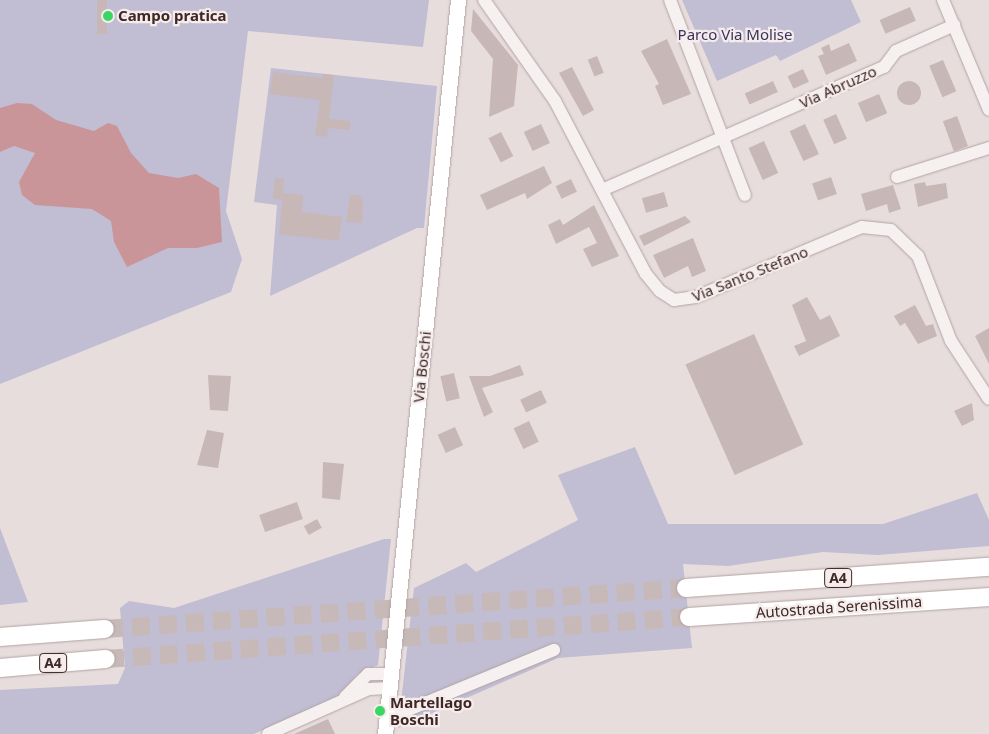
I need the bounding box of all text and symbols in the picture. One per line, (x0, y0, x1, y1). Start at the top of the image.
place label: Campo pratica (118, 7, 227, 25)
marker: Campo pratica (102, 10, 114, 22)
park label: Parco Via Molise (678, 26, 792, 44)
street label: Via Abruzzo (797, 62, 879, 112)
street label: Via Santo Stefano (689, 243, 811, 305)
street label: Via Boschi (409, 330, 435, 404)
road number: A4 (823, 566, 853, 590)
street label: Autostrada Serenissima (755, 592, 923, 622)
road number: A4 (38, 651, 68, 674)
place label: Martellago Boschi (390, 693, 472, 728)
marker: Martellago Boschi (374, 705, 386, 717)

